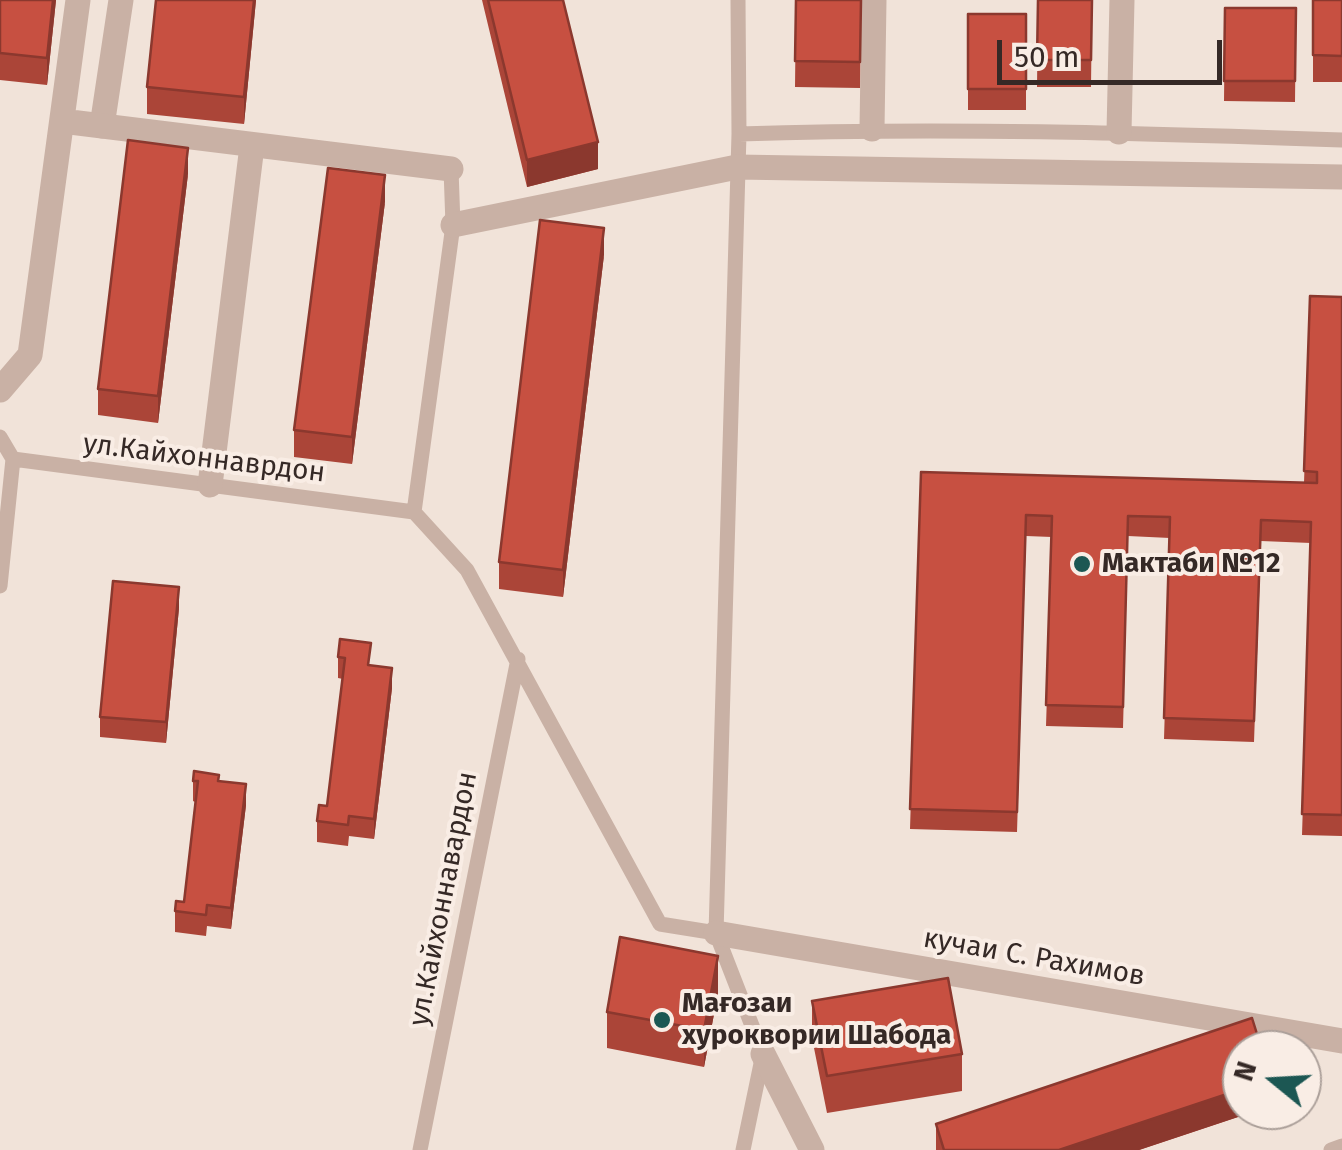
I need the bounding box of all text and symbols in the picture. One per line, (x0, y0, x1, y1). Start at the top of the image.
scale bar (1002, 20, 1227, 82)
text: 50 m (1014, 39, 1079, 75)
street label: ул.Кайхоннаврдон (81, 427, 327, 491)
place label: Мактаби №12 (1102, 547, 1281, 581)
marker: Мактаби №12 (1071, 553, 1093, 575)
street label: ул.Кайхоннавардон (403, 769, 485, 1029)
street label: кучаи С. Рахимов (921, 922, 1147, 994)
place label: Мағозаи хуроквории Шабода (682, 987, 951, 1053)
marker: Мағозаи хуроквории Шабода (651, 1009, 673, 1031)
north arrow (1222, 1030, 1322, 1130)
text: N (1226, 1057, 1263, 1085)

